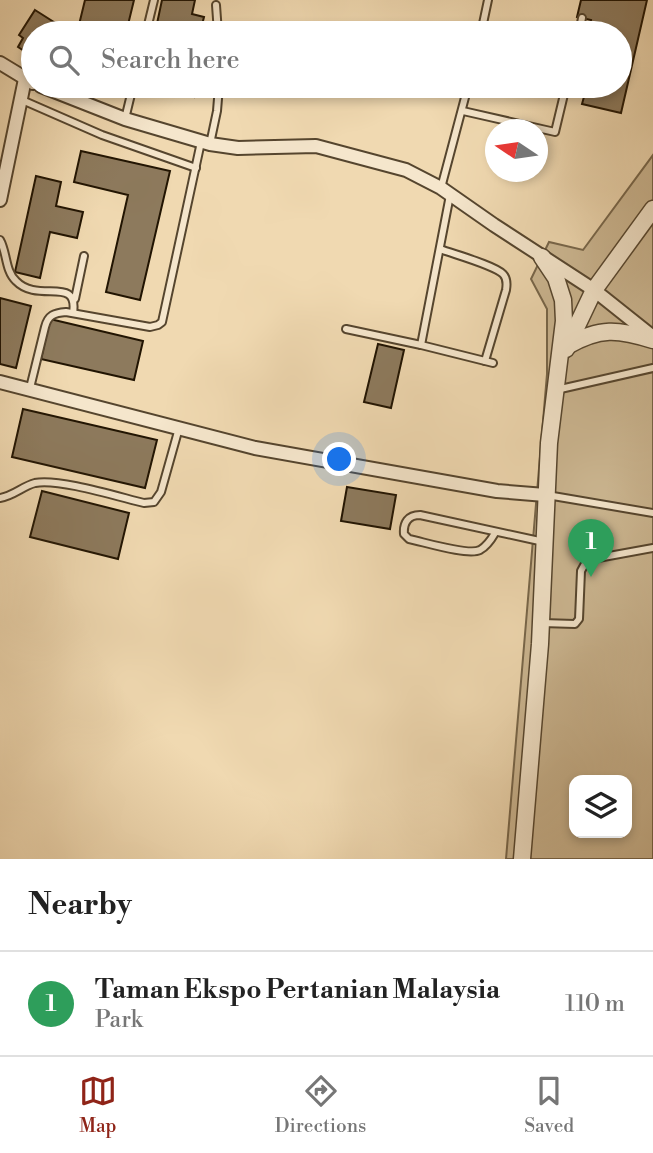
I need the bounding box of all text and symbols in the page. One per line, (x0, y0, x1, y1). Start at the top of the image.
search box (21, 21, 632, 98)
icon: search (45, 41, 83, 79)
text: Search here (101, 44, 240, 76)
north arrow (485, 119, 548, 182)
your location (322, 442, 356, 476)
pin: 1 (568, 519, 614, 577)
map controls (569, 775, 632, 838)
button: layers (569, 775, 632, 838)
text: Nearby (28, 886, 132, 924)
text: Taman Ekspo Pertanian Malaysia (95, 974, 500, 1006)
text: 1 (45, 990, 57, 1018)
text: 110 m (565, 990, 625, 1018)
text: Park (95, 1006, 143, 1034)
tab: Map (79, 1072, 117, 1138)
tab: Directions (275, 1072, 366, 1138)
tab: Saved (524, 1072, 574, 1138)

